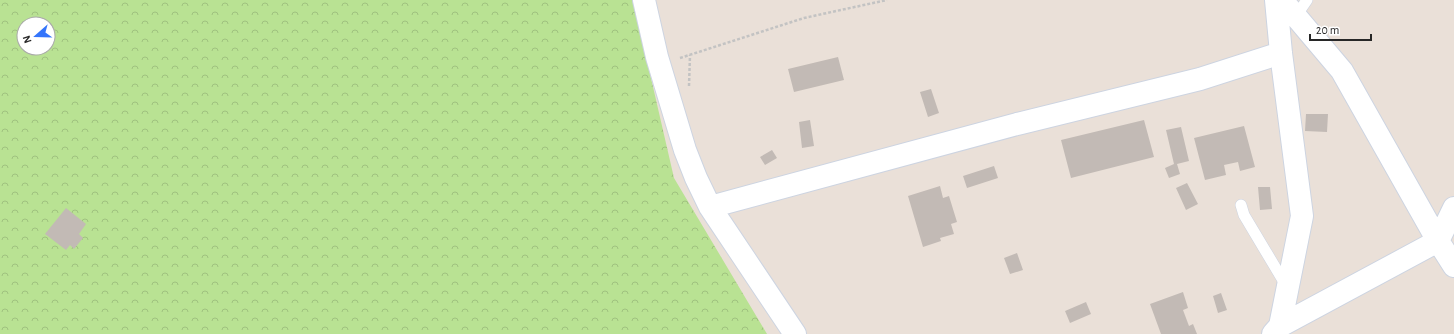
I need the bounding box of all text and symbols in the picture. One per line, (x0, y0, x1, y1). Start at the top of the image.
north arrow (16, 16, 56, 56)
scale bar (1310, 16, 1371, 42)
text: 20 m (1316, 24, 1339, 36)
text: N (21, 34, 34, 45)

